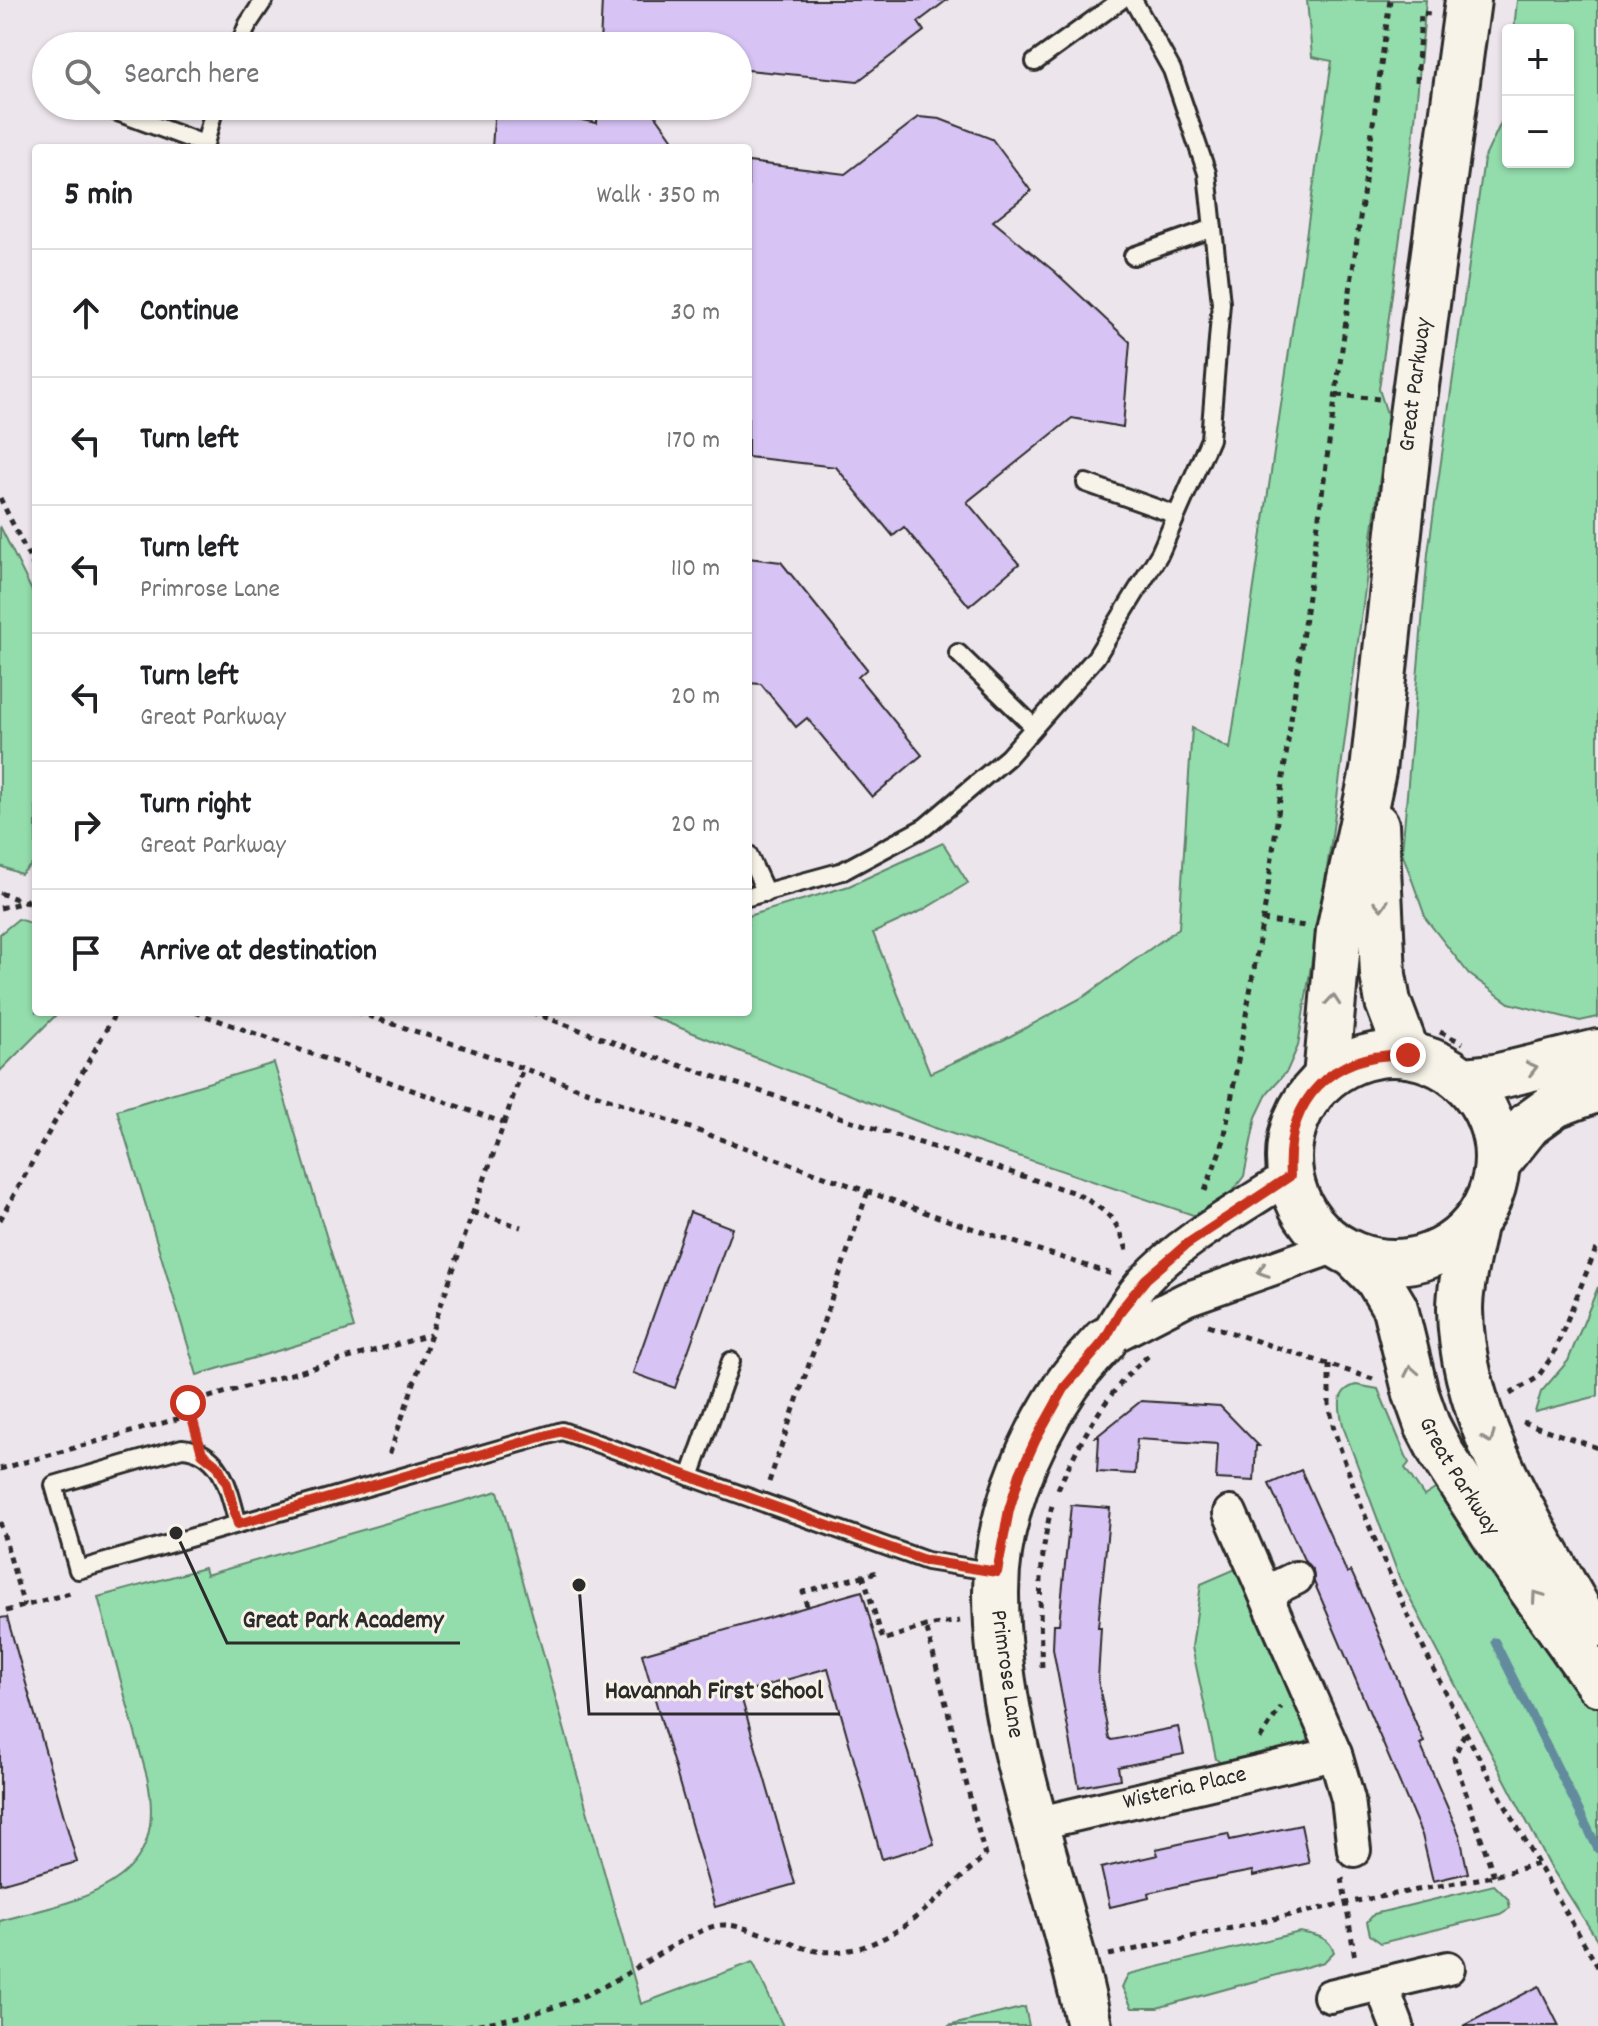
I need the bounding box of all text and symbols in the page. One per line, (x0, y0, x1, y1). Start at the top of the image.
map controls (1502, 24, 1574, 168)
button: + (1502, 24, 1574, 96)
search box (32, 32, 752, 120)
icon: search (60, 54, 104, 98)
text: Search here (124, 55, 260, 98)
button: − (1502, 96, 1574, 168)
text: 5 min (64, 172, 133, 221)
text: Walk · 350 m (597, 178, 720, 215)
icon: ahead (64, 291, 108, 335)
text: Continue (140, 292, 239, 335)
text: 30 m (670, 295, 720, 332)
street label: Great Parkway (1391, 314, 1442, 453)
icon: left (64, 419, 108, 463)
text: Turn left (140, 420, 239, 463)
text: 170 m (666, 423, 720, 460)
text: Turn left (140, 529, 239, 572)
icon: left (64, 547, 108, 591)
text: 110 m (671, 551, 720, 588)
text: Primrose Lane (140, 572, 280, 609)
text: Turn left (140, 657, 239, 700)
icon: left (64, 675, 108, 719)
text: 20 m (671, 679, 720, 716)
text: Great Parkway (140, 700, 286, 737)
text: Turn right (140, 785, 251, 828)
icon: right (64, 803, 108, 847)
text: 20 m (671, 807, 720, 844)
text: Great Parkway (140, 828, 286, 865)
one-way arrow (1373, 899, 1390, 912)
icon: arrive (64, 931, 108, 975)
text: Arrive at destination (140, 932, 377, 975)
one-way arrow (1324, 993, 1341, 1006)
route end (1390, 1037, 1426, 1073)
one-way arrow (1524, 1060, 1538, 1077)
one-way arrow (1256, 1262, 1270, 1278)
one-way arrow (1404, 1364, 1421, 1378)
route start (170, 1385, 206, 1421)
street label: Great Parkway (1409, 1413, 1508, 1544)
one-way arrow (1479, 1430, 1496, 1444)
one-way arrow (1532, 1591, 1547, 1605)
callout: Great Park Academy (227, 1593, 460, 1643)
text: Great Park Academy (242, 1603, 445, 1640)
street label: Primrose Lane (980, 1608, 1032, 1740)
callout: Havannah First School (589, 1664, 840, 1714)
text: Havannah First School (605, 1674, 824, 1711)
street label: Wisteria Place (1120, 1758, 1250, 1820)

